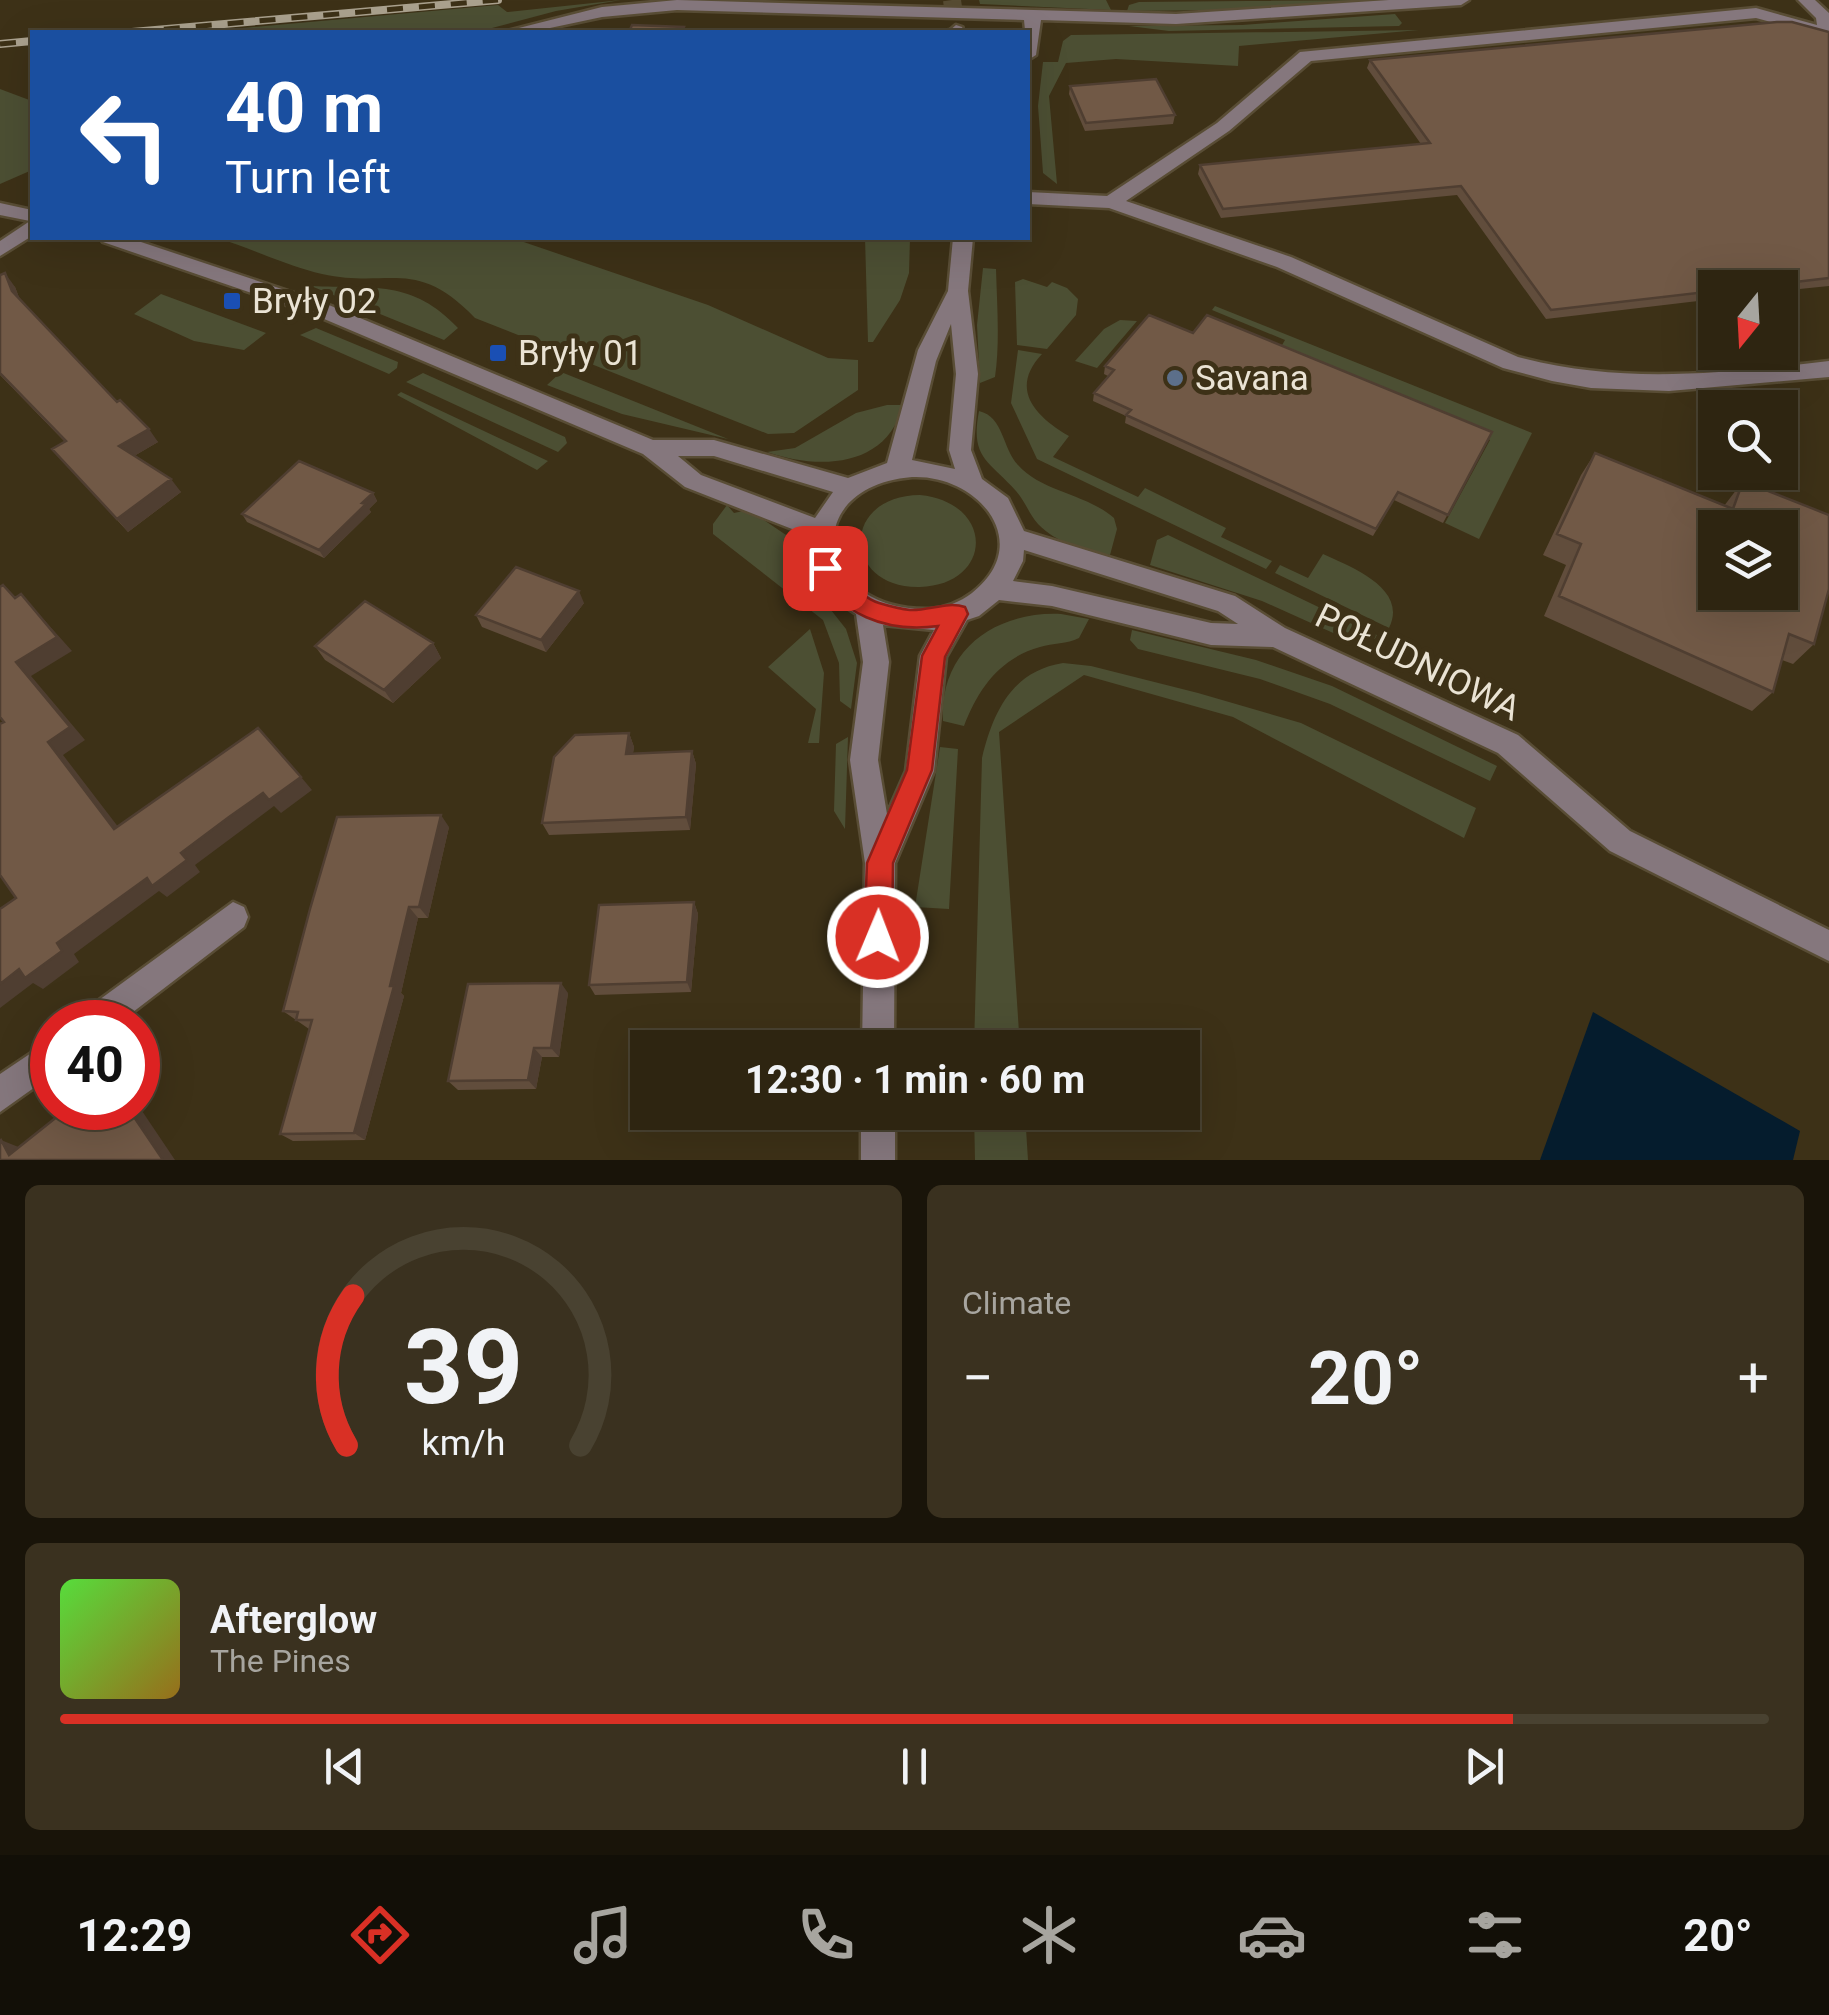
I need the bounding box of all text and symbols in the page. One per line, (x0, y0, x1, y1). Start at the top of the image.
text: 40 m (225, 67, 383, 149)
icon: left (60, 70, 190, 200)
text: Turn left (225, 151, 391, 204)
north arrow (1698, 270, 1798, 370)
map controls (1698, 270, 1798, 610)
place label: Bryły 02 (252, 281, 377, 322)
marker: Bryły 02 (221, 290, 243, 312)
place label: Bryły 01 (518, 333, 643, 374)
marker: Bryły 01 (487, 342, 509, 364)
place label: Savana (1195, 358, 1309, 399)
marker: Savana (1164, 367, 1186, 389)
button: search (1698, 390, 1798, 490)
button: layers (1698, 510, 1798, 610)
pin (783, 526, 868, 611)
icon: arrive (798, 541, 853, 596)
street label: POŁUDNIOWA (1309, 595, 1527, 730)
position arrow (826, 885, 930, 989)
speed limit sign: 40 (30, 1000, 160, 1130)
text: 12:30 · 1 min · 60 m (745, 1058, 1085, 1102)
text: Climate (962, 1284, 1071, 1322)
text: 39 (404, 1307, 523, 1428)
text: 20° (1308, 1334, 1423, 1422)
text: − (962, 1346, 993, 1410)
text: + (1738, 1346, 1769, 1410)
text: km/h (422, 1422, 505, 1464)
text: Afterglow (210, 1598, 377, 1642)
text: The Pines (210, 1642, 351, 1680)
icon: previous (317, 1739, 372, 1794)
icon: pause (887, 1739, 942, 1794)
icon: next (1457, 1739, 1512, 1794)
icon: directions (345, 1900, 415, 1970)
icon: music (568, 1900, 638, 1970)
icon: phone (791, 1900, 861, 1970)
icon: climate (1014, 1900, 1084, 1970)
icon: car (1237, 1900, 1307, 1970)
icon: filters (1460, 1900, 1530, 1970)
text: 12:29 (76, 1909, 192, 1962)
text: 20° (1683, 1909, 1753, 1962)

